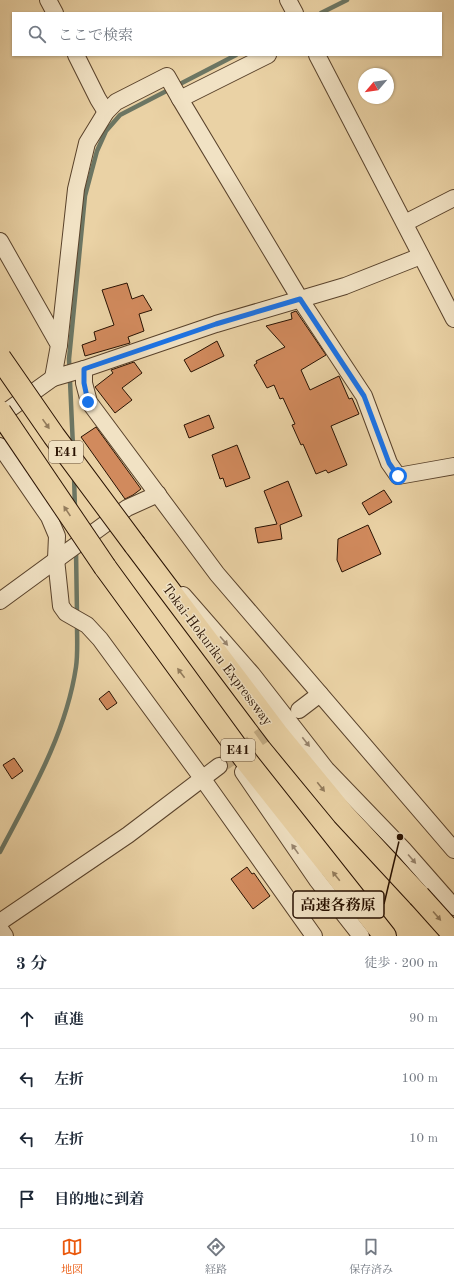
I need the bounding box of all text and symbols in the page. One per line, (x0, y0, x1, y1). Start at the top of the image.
search box (12, 12, 442, 56)
icon: search (26, 23, 48, 45)
text: ここで検索 (58, 29, 133, 44)
north arrow (358, 68, 394, 104)
route end (79, 393, 97, 411)
one-way arrow (42, 419, 50, 430)
road number: E41 (49, 441, 83, 463)
route start (389, 467, 407, 485)
one-way arrow (63, 506, 71, 517)
street label: Tokai-Hokuriku Expressway (159, 582, 275, 729)
one-way arrow (219, 636, 228, 645)
one-way arrow (177, 668, 185, 678)
one-way arrow (301, 736, 310, 747)
road number: E41 (221, 739, 255, 761)
one-way arrow (316, 782, 325, 793)
one-way arrow (291, 844, 299, 854)
one-way arrow (407, 853, 416, 864)
one-way arrow (332, 871, 341, 882)
callout: 高速各務原 (293, 891, 384, 918)
text: 高速各務原 (300, 897, 376, 914)
one-way arrow (432, 911, 441, 921)
text: 3 分 (16, 956, 48, 973)
text: 徒歩 · 200 m (364, 957, 438, 970)
icon: ahead (16, 1008, 38, 1030)
text: 90 m (409, 1012, 438, 1025)
text: 直進 (54, 1013, 84, 1028)
icon: left (16, 1068, 38, 1090)
text: 100 m (401, 1072, 438, 1085)
text: 左折 (54, 1073, 84, 1088)
icon: left (16, 1128, 38, 1150)
text: 10 m (409, 1132, 438, 1145)
text: 左折 (54, 1133, 84, 1148)
icon: arrive (16, 1188, 38, 1210)
text: 目的地に到着 (54, 1193, 144, 1208)
tab: 地図 (61, 1236, 83, 1278)
tab: 経路 (205, 1236, 227, 1278)
tab: 保存済み (349, 1236, 393, 1278)

